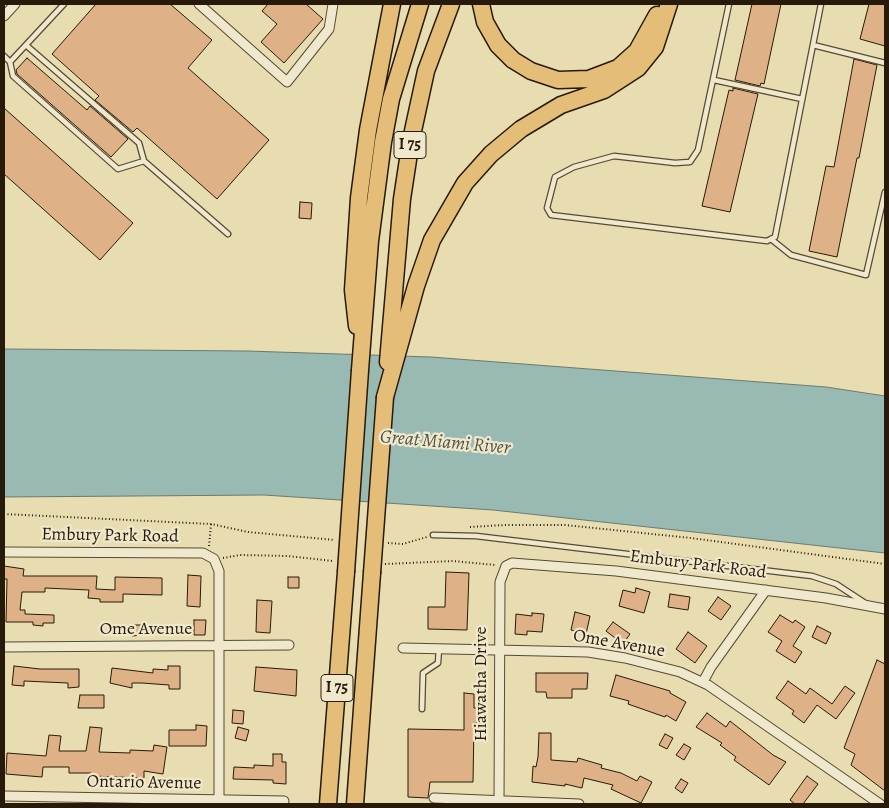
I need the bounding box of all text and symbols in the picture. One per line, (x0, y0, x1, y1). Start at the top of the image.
road number: I 75 (394, 132, 426, 158)
water label: Great Miami River (379, 426, 511, 460)
street label: Embury Park Road (41, 524, 179, 548)
street label: Embury Park Road (628, 546, 768, 584)
street label: Ome Avenue (100, 619, 192, 641)
street label: Ome Avenue (571, 625, 667, 663)
street label: Hiawatha Drive (471, 626, 493, 742)
road number: I 75 (321, 674, 353, 701)
street label: Ontario Avenue (86, 771, 202, 795)

